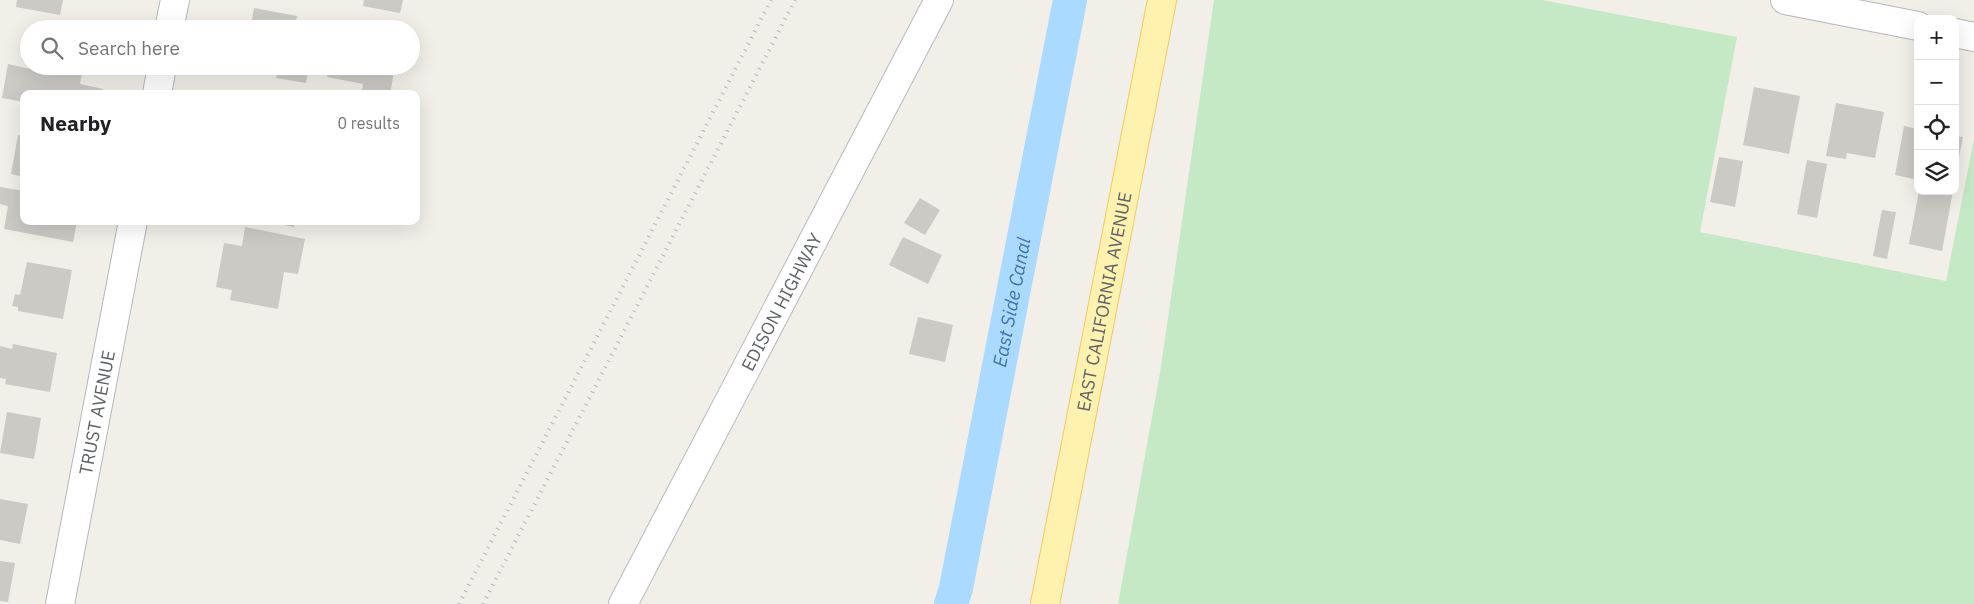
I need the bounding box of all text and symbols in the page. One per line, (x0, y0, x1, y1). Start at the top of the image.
map controls (1914, 15, 1959, 195)
button: + (1914, 15, 1959, 60)
search box (20, 20, 420, 75)
icon: search (38, 34, 66, 62)
text: Search here (78, 36, 180, 60)
button: − (1914, 60, 1959, 105)
button: locate (1914, 105, 1959, 150)
text: Nearby (40, 109, 111, 137)
text: 0 results (337, 113, 400, 133)
button: layers (1914, 150, 1959, 195)
street label: EAST CALIFORNIA AVENUE (1071, 190, 1136, 413)
street label: EDISON HIGHWAY (736, 229, 827, 375)
water label: East Side Canal (987, 235, 1036, 369)
street label: TRUST AVENUE (73, 348, 120, 477)

